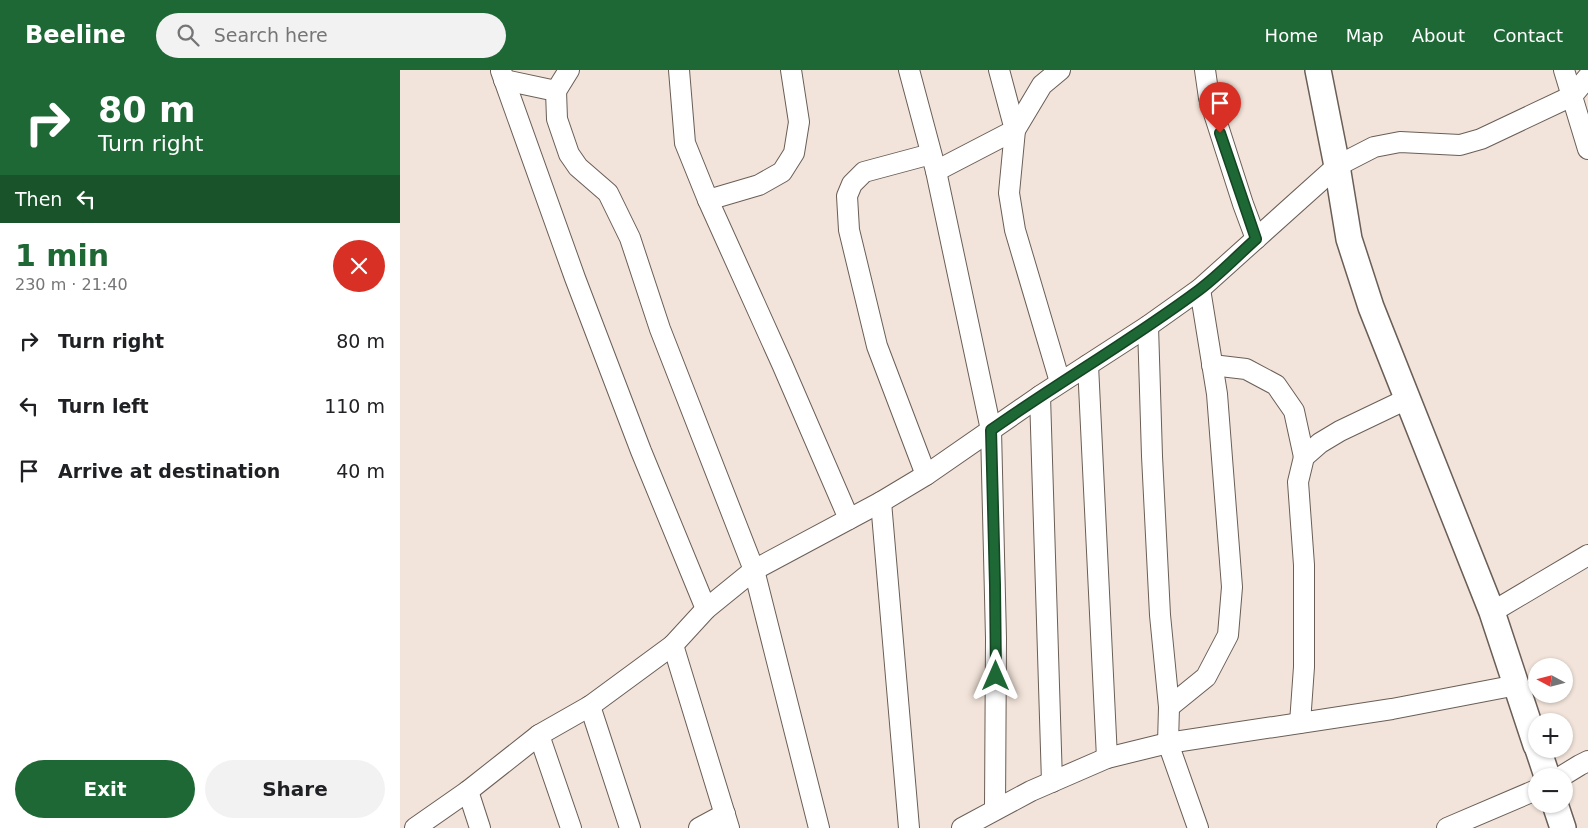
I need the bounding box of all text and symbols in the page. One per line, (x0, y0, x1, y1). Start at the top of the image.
search box (156, 13, 506, 58)
text: Beeline (25, 21, 126, 49)
icon: search (174, 21, 202, 49)
text: Search here (214, 24, 328, 46)
text: Home (1265, 25, 1318, 46)
text: Map (1346, 25, 1384, 46)
text: About (1412, 25, 1465, 46)
text: Contact (1493, 25, 1563, 46)
pin (1199, 82, 1241, 133)
icon: arrive (1206, 89, 1234, 117)
icon: right (15, 90, 80, 155)
text: 80 m (98, 90, 195, 130)
text: Turn right (98, 131, 203, 156)
icon: left (72, 185, 100, 213)
text: Then (15, 188, 62, 210)
text: 1 min (15, 238, 109, 273)
button: close (333, 240, 385, 292)
text: 230 m · 21:40 (15, 275, 128, 294)
icon: right (15, 327, 43, 355)
text: Turn right (58, 330, 164, 352)
text: 80 m (336, 330, 385, 352)
icon: left (15, 392, 43, 420)
text: Turn left (58, 395, 149, 417)
text: 110 m (324, 395, 385, 417)
icon: arrive (15, 457, 43, 485)
text: Arrive at destination (58, 460, 280, 482)
text: 40 m (336, 460, 385, 482)
position arrow (969, 649, 1021, 701)
north arrow (1528, 658, 1572, 702)
map controls (1528, 658, 1573, 813)
button: + (1528, 713, 1573, 758)
button: Exit (15, 760, 195, 818)
button: Share (205, 760, 385, 818)
button: − (1528, 768, 1573, 813)

